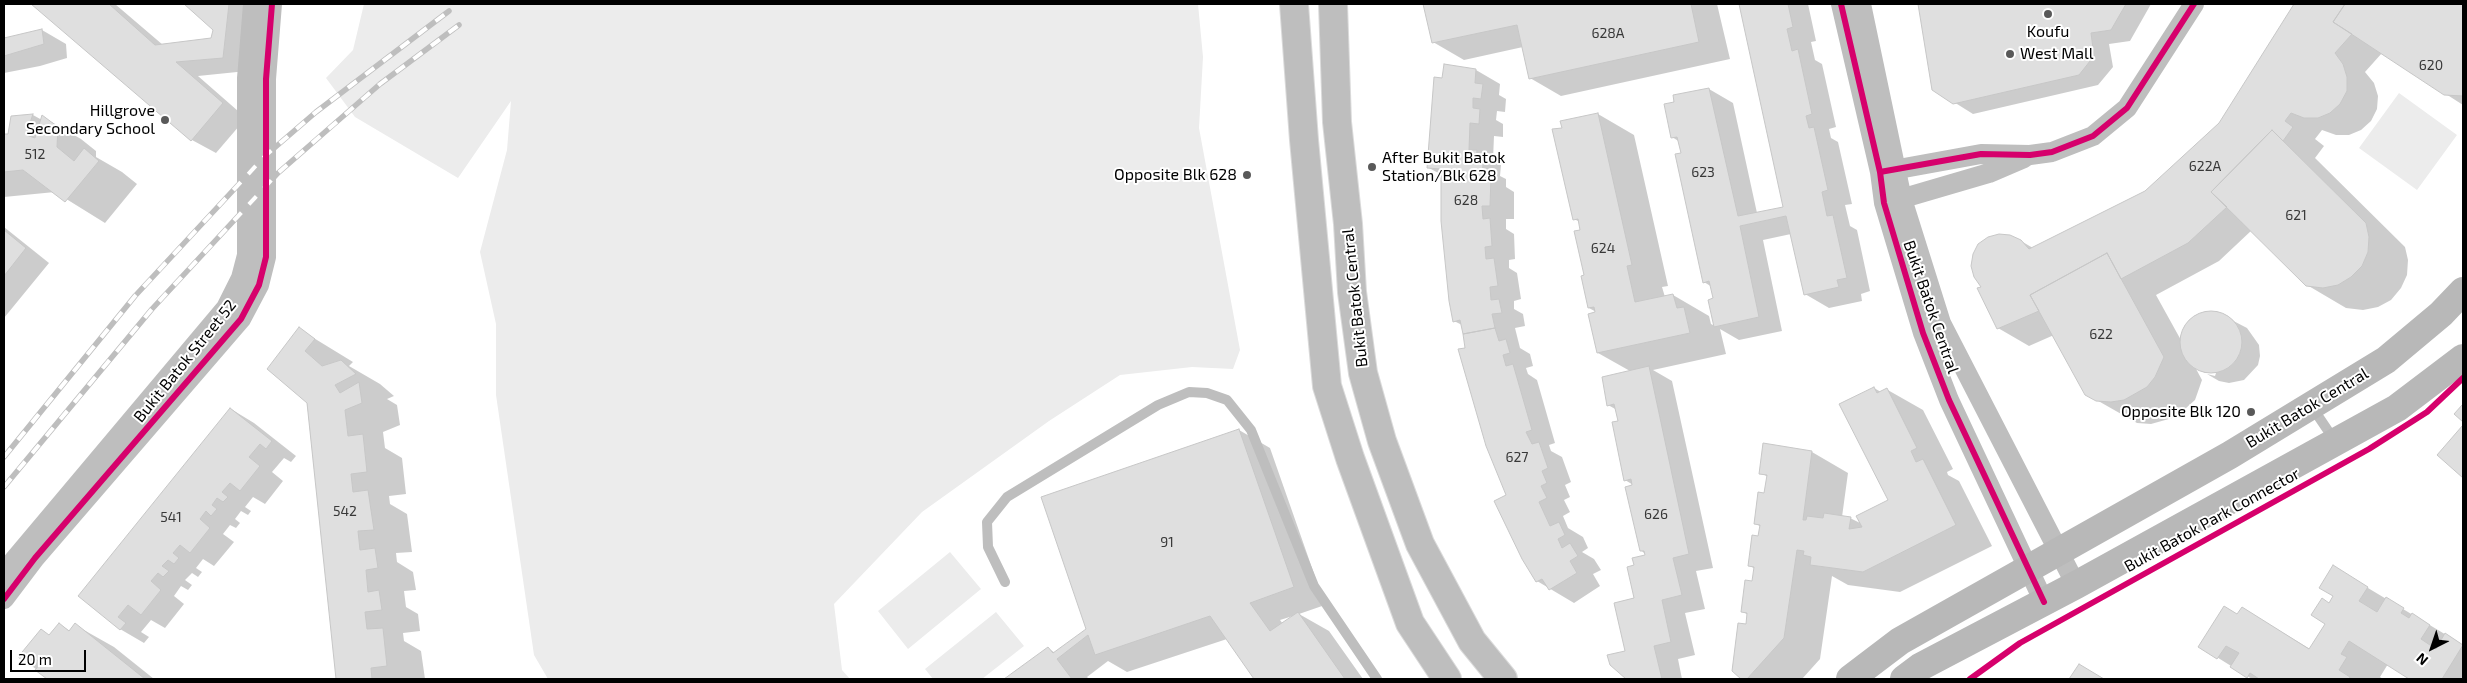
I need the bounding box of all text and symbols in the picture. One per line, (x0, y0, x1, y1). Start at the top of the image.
marker: Koufu (2042, 8, 2054, 20)
place label: Koufu (2027, 22, 2069, 42)
house number: 628A (1591, 25, 1625, 41)
place label: West Mall (2020, 44, 2094, 64)
marker: West Mall (2004, 48, 2016, 60)
house number: 620 (2419, 57, 2443, 73)
place label: Hillgrove Secondary School (26, 101, 155, 139)
marker: Hillgrove Secondary School (159, 114, 171, 126)
house number: 512 (25, 146, 45, 162)
place label: After Bukit Batok Station/Blk 628 (1382, 148, 1505, 186)
house number: 622A (2189, 158, 2221, 174)
marker: After Bukit Batok Station/Blk 628 (1366, 161, 1378, 173)
house number: 623 (1691, 164, 1715, 180)
place label: Opposite Blk 628 (1114, 165, 1237, 185)
marker: Opposite Blk 628 (1241, 169, 1253, 181)
house number: 628 (1454, 192, 1478, 208)
house number: 621 (2285, 207, 2307, 223)
street label: Bukit Batok Central (1338, 228, 1372, 368)
street label: Bukit Batok Central (1899, 238, 1963, 376)
house number: 624 (1591, 240, 1615, 256)
street label: Bukit Batok Street 52 (130, 296, 240, 426)
house number: 622 (2089, 326, 2113, 342)
street label: Bukit Batok Central (2242, 364, 2372, 452)
place label: Opposite Blk 120 (2121, 402, 2241, 422)
marker: Opposite Blk 120 (2245, 406, 2257, 418)
house number: 627 (1505, 449, 1529, 465)
street label: Bukit Batok Park Connector (2121, 464, 2303, 576)
house number: 542 (333, 503, 357, 519)
house number: 626 (1644, 506, 1668, 522)
house number: 541 (160, 509, 182, 525)
house number: 91 (1160, 534, 1174, 550)
north arrow (2407, 623, 2457, 673)
scale bar (12, 640, 89, 672)
text: 20 m (18, 650, 52, 668)
text: N (2412, 650, 2431, 669)

